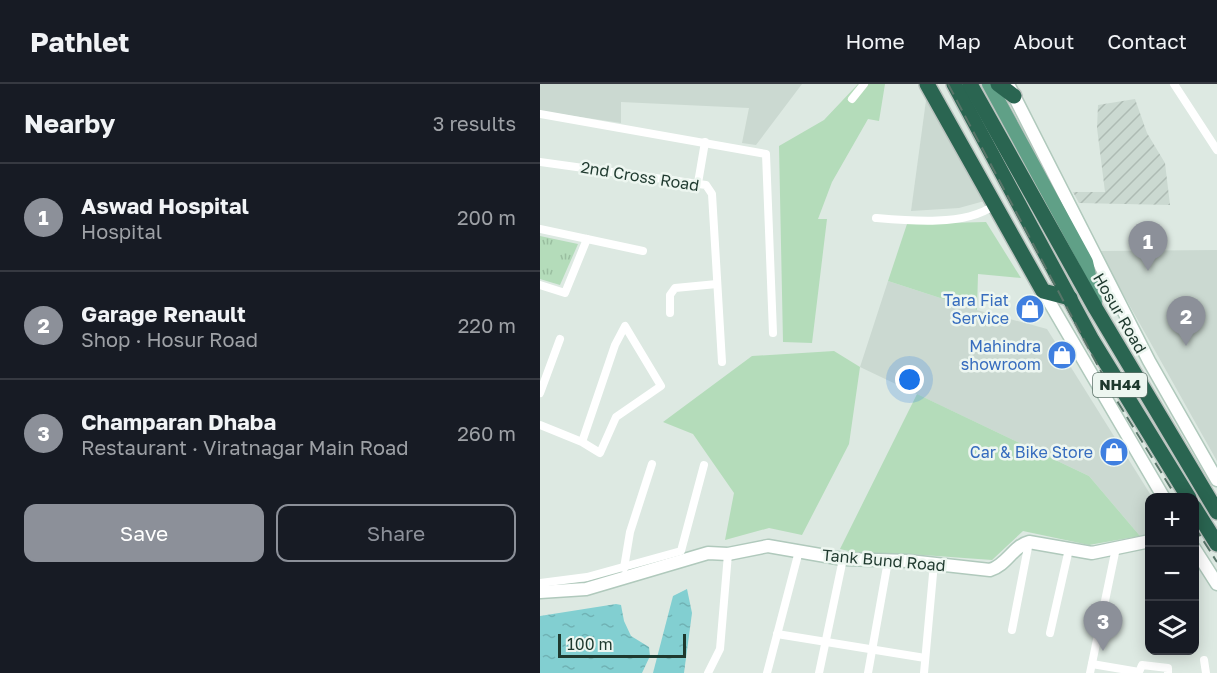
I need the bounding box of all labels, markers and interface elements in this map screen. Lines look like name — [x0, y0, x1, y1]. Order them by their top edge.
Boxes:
text: Pathlet — [30, 25, 130, 58]
text: Home — [845, 28, 905, 54]
text: Map — [938, 28, 981, 54]
text: About — [1014, 28, 1074, 54]
text: Contact — [1107, 28, 1187, 54]
text: Nearby — [24, 108, 115, 139]
text: 3 results — [433, 111, 516, 135]
street label: 2nd Cross Road — [579, 157, 701, 195]
text: Aswad Hospital — [81, 192, 249, 219]
text: 1 — [38, 205, 49, 229]
text: 200 m — [457, 205, 516, 229]
text: Hospital — [81, 219, 162, 243]
pin: 1 — [1128, 222, 1168, 271]
street label: Hosur Road — [1089, 269, 1151, 357]
place label: Tara Fiat Service — [943, 290, 1009, 328]
shop icon: Tara Fiat Service — [1014, 293, 1046, 325]
pin: 2 — [1166, 296, 1206, 346]
text: Garage Renault — [81, 300, 246, 327]
text: 2 — [37, 313, 50, 337]
text: 220 m — [458, 313, 516, 337]
text: Shop · Hosur Road — [81, 327, 258, 351]
place label: Mahindra showroom — [961, 336, 1041, 374]
shop icon: Mahindra showroom — [1046, 339, 1078, 371]
your location — [895, 365, 924, 394]
road number: NH44 — [1093, 373, 1147, 397]
text: Champaran Dhaba — [81, 408, 276, 435]
text: 3 — [37, 421, 50, 445]
text: 260 m — [457, 421, 516, 445]
text: Restaurant · Viratnagar Main Road — [81, 435, 409, 459]
shop icon: Car & Bike Store — [1098, 436, 1130, 468]
place label: Car & Bike Store — [970, 442, 1093, 462]
map controls — [1145, 493, 1199, 655]
button: + — [1145, 493, 1199, 547]
button: Save — [24, 504, 264, 562]
button: Share — [276, 504, 516, 562]
street label: Tank Bund Road — [822, 545, 946, 575]
button: − — [1145, 547, 1199, 601]
button: layers — [1145, 601, 1199, 655]
pin: 3 — [1084, 602, 1122, 651]
scale bar — [558, 631, 686, 658]
text: 100 m — [567, 634, 613, 654]

